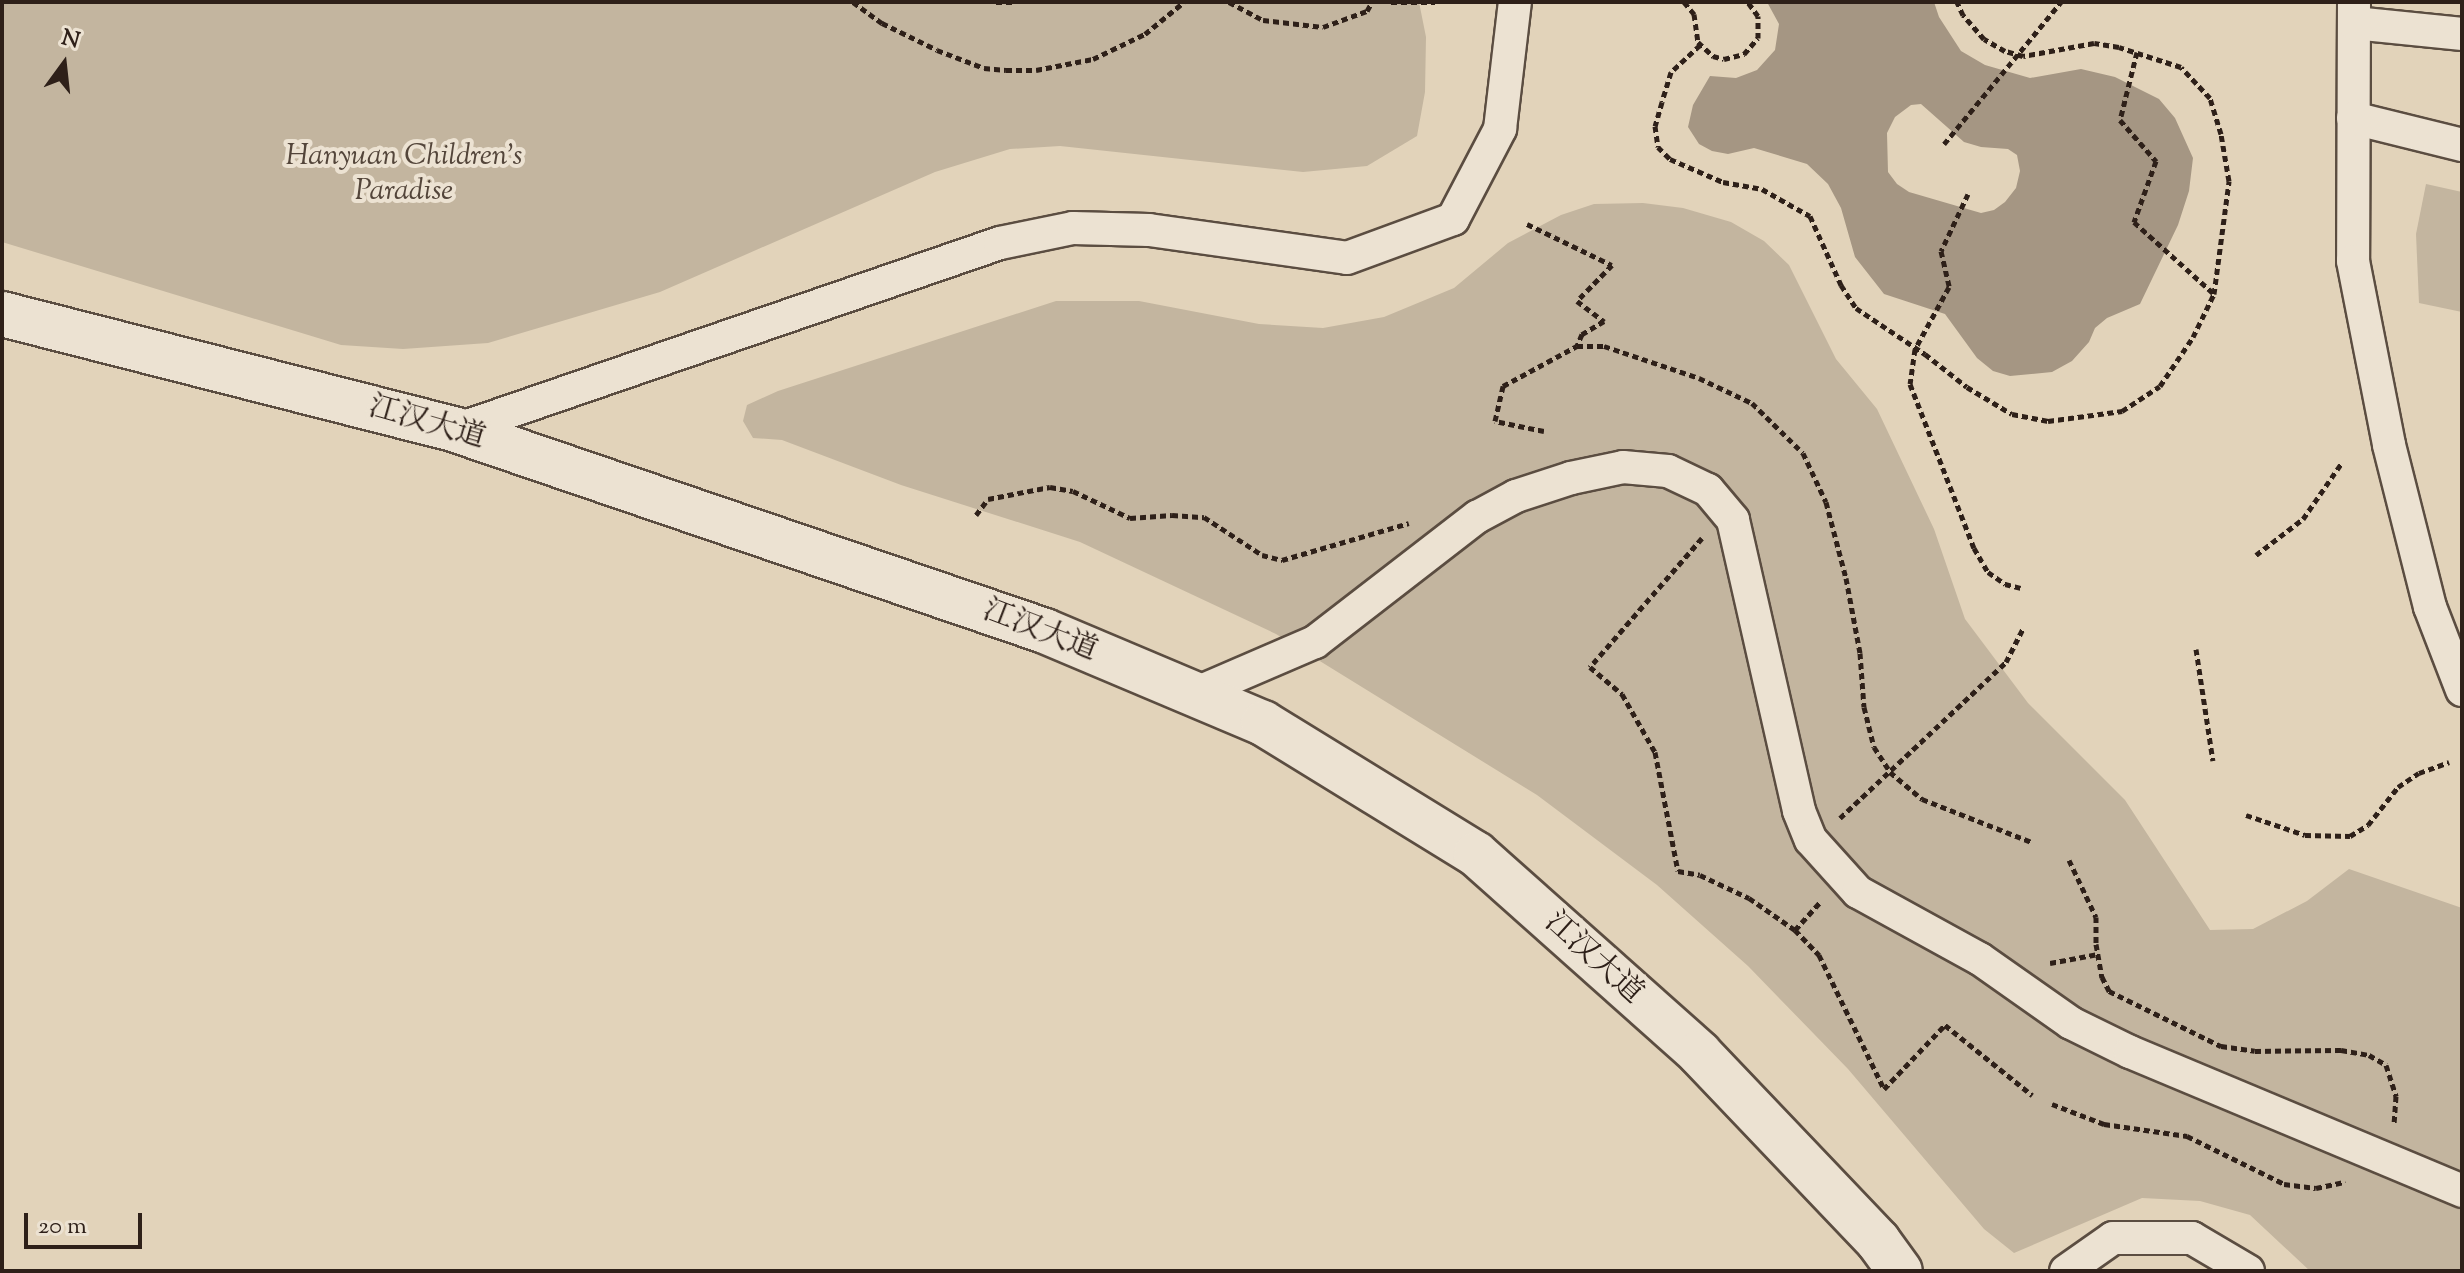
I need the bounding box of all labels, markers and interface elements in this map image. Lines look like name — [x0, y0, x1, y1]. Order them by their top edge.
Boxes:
text: N — [58, 23, 83, 59]
north arrow — [24, 24, 104, 104]
park label: Hanyuan Children's Paradise — [286, 139, 522, 210]
street label: 江汉大道 — [364, 390, 490, 458]
street label: 江汉大道 — [978, 594, 1102, 670]
street label: 江汉大道 — [1536, 905, 1650, 1013]
scale bar — [28, 1197, 146, 1247]
text: 20 m — [38, 1210, 87, 1244]

